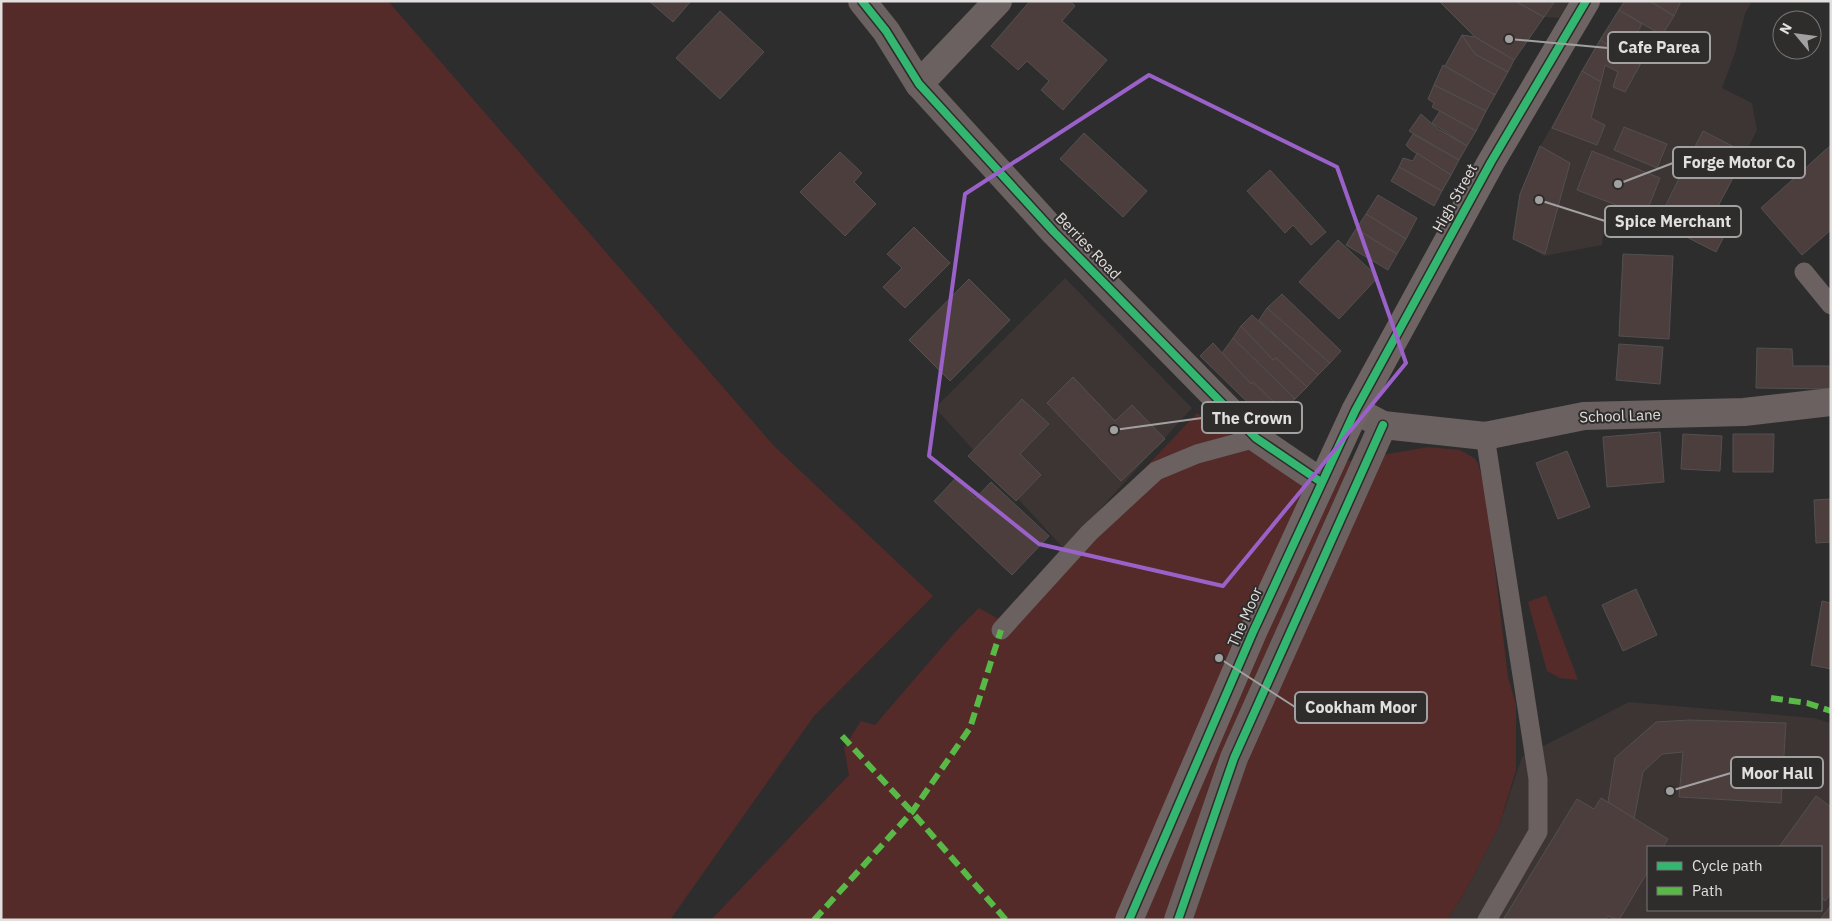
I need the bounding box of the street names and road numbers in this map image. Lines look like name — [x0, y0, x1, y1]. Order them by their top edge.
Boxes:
street label: High Street — [1428, 160, 1481, 235]
street label: Berries Road — [1052, 208, 1125, 283]
street label: School Lane — [1579, 405, 1661, 426]
street label: The Moor — [1223, 584, 1266, 650]

